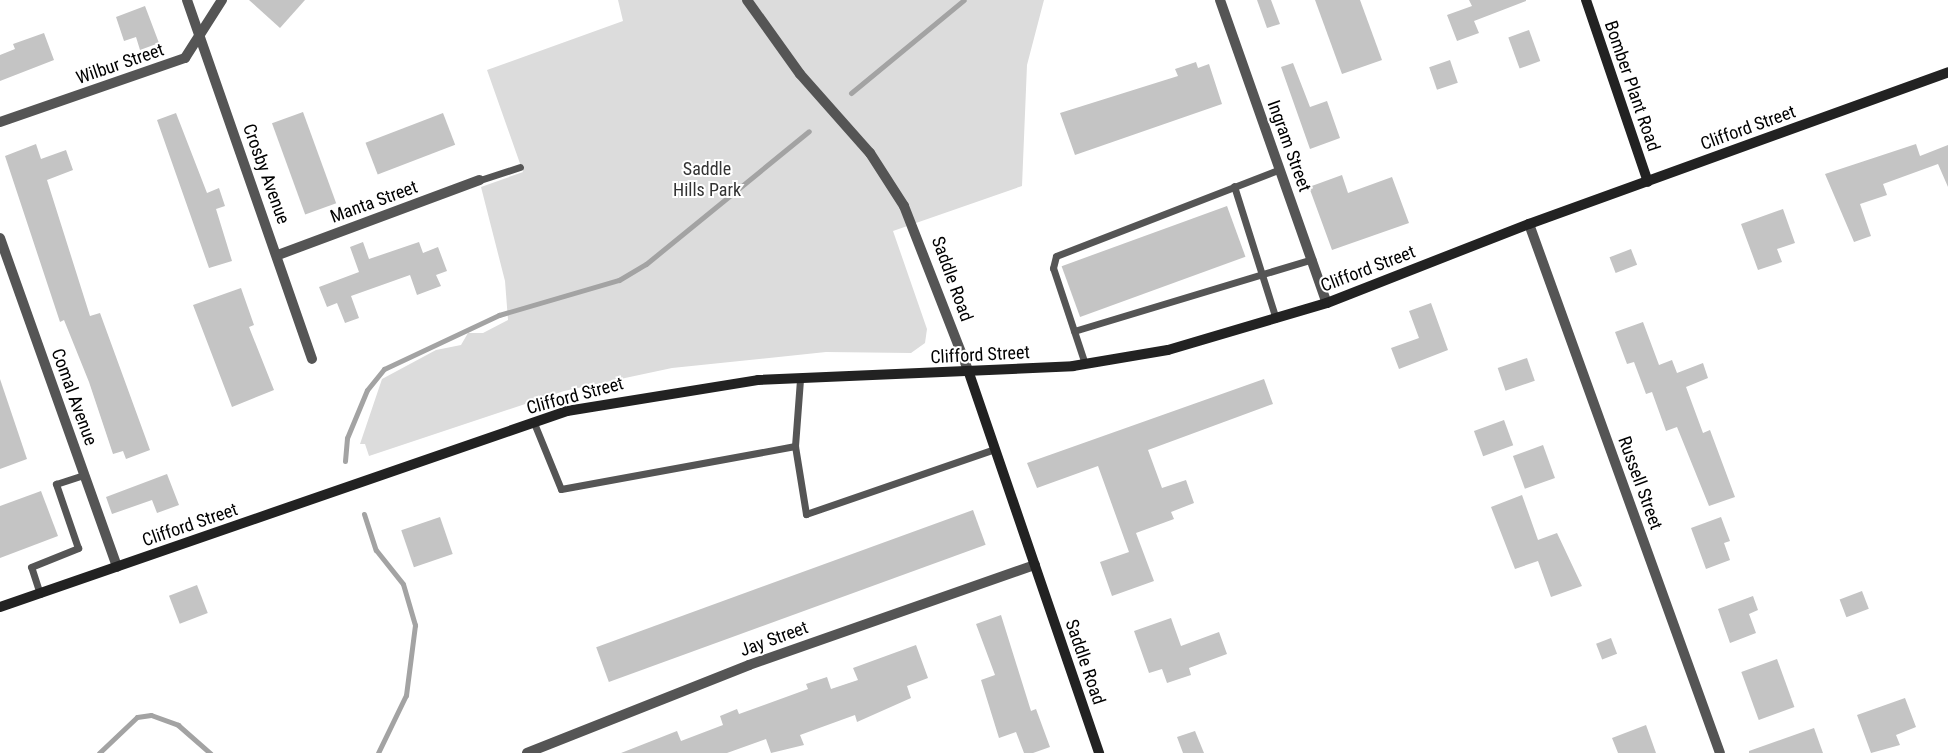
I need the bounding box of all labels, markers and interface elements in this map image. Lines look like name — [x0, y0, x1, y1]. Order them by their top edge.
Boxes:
street label: Bomber Plant Road — [1600, 18, 1664, 154]
street label: Wilbur Street — [73, 39, 167, 89]
street label: Ingram Street — [1262, 97, 1316, 195]
street label: Clifford Street — [1698, 101, 1798, 155]
street label: Crosby Avenue — [238, 121, 294, 227]
park label: Saddle Hills Park — [673, 159, 741, 202]
street label: Manta Street — [327, 176, 421, 228]
street label: Saddle Road — [927, 234, 977, 324]
street label: Clifford Street — [1318, 241, 1418, 297]
street label: Clifford Street — [930, 342, 1030, 368]
street label: Comal Avenue — [46, 346, 102, 448]
street label: Clifford Street — [524, 373, 626, 419]
street label: Russell Street — [1613, 433, 1667, 533]
street label: Clifford Street — [139, 499, 241, 551]
street label: Jay Street — [737, 617, 811, 661]
street label: Saddle Road — [1060, 617, 1110, 707]

